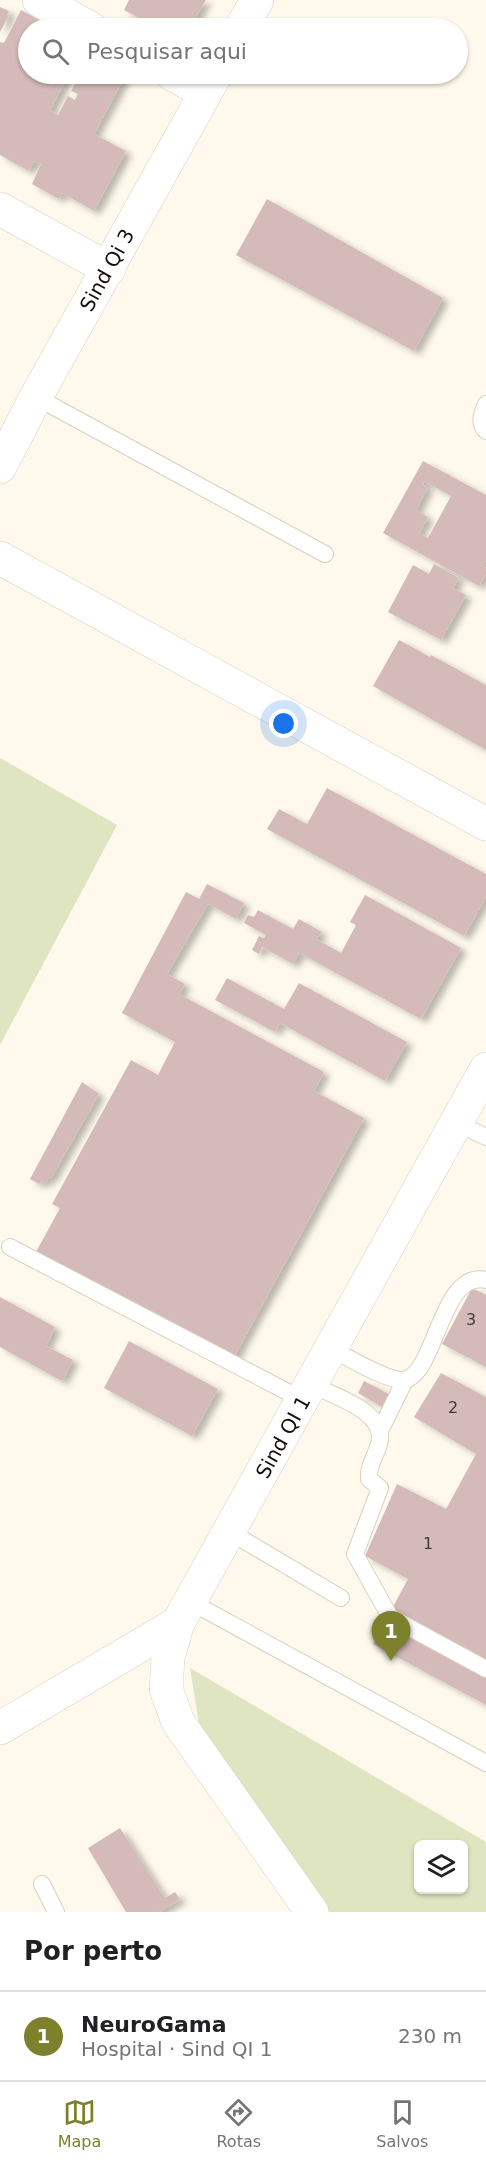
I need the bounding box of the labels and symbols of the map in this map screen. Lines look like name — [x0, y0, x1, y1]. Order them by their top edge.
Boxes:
street label: Sind Qi 3 — [75, 225, 139, 315]
your location — [269, 709, 298, 738]
house number: 3 — [466, 1310, 476, 1329]
street label: Sind QI 1 — [251, 1392, 315, 1482]
house number: 2 — [448, 1398, 458, 1417]
house number: 1 — [423, 1534, 433, 1553]
pin: 1 — [372, 1612, 410, 1661]

